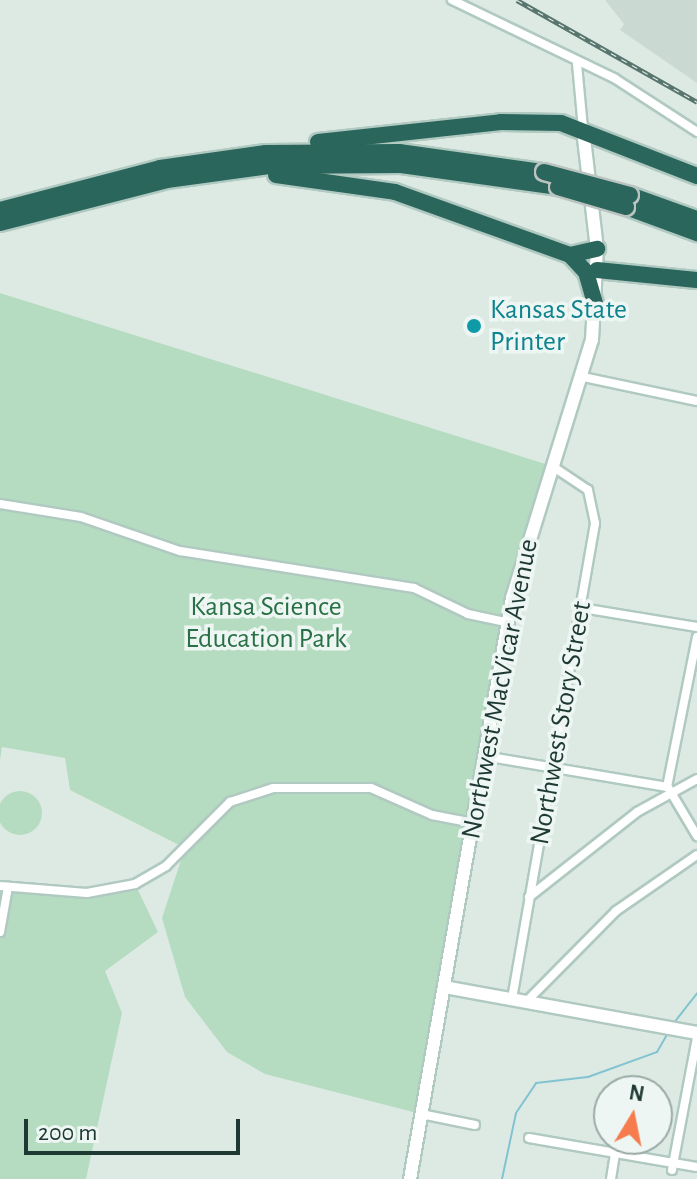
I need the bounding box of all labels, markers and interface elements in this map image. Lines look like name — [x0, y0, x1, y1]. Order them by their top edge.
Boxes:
place label: Kansas State Printer — [490, 293, 627, 359]
marker: Kansas State Printer — [465, 317, 483, 335]
street label: Northwest MacVicar Avenue — [454, 536, 546, 842]
park label: Kansa Science Education Park — [185, 590, 347, 656]
street label: Northwest Story Street — [523, 599, 599, 847]
north arrow — [593, 1075, 673, 1155]
text: N — [627, 1081, 646, 1105]
scale bar — [28, 1103, 244, 1153]
text: 200 m — [38, 1121, 97, 1145]

